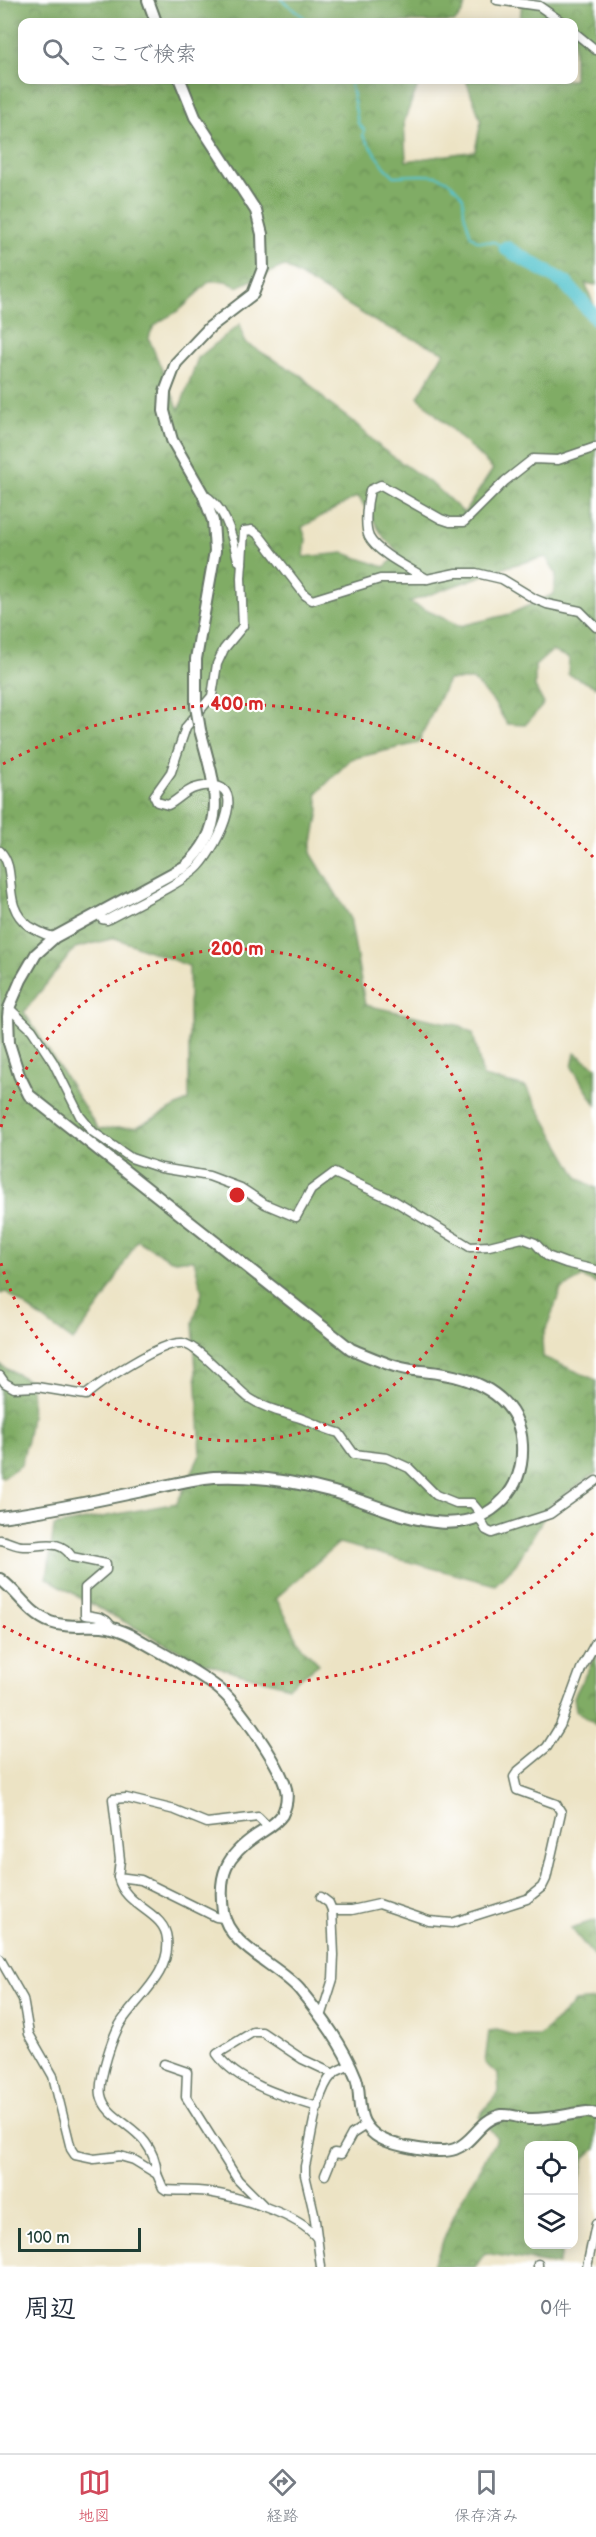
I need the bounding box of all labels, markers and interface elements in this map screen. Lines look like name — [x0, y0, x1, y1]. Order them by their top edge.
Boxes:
search box — [18, 18, 578, 84]
icon: search — [39, 35, 72, 68]
text: ここで検索 — [87, 41, 197, 68]
text: 400 m — [210, 694, 264, 715]
text: 200 m — [210, 939, 264, 960]
centre of rings — [227, 1185, 247, 1205]
map controls — [524, 2141, 578, 2249]
button: locate — [524, 2141, 578, 2195]
button: layers — [524, 2195, 578, 2249]
scale bar — [18, 2225, 141, 2252]
text: 100 m — [27, 2229, 70, 2248]
text: 周辺 — [24, 2294, 76, 2325]
text: 0件 — [540, 2297, 572, 2321]
tab: 地図 — [78, 2466, 111, 2526]
tab: 経路 — [266, 2466, 299, 2526]
tab: 保存済み — [454, 2466, 518, 2526]

